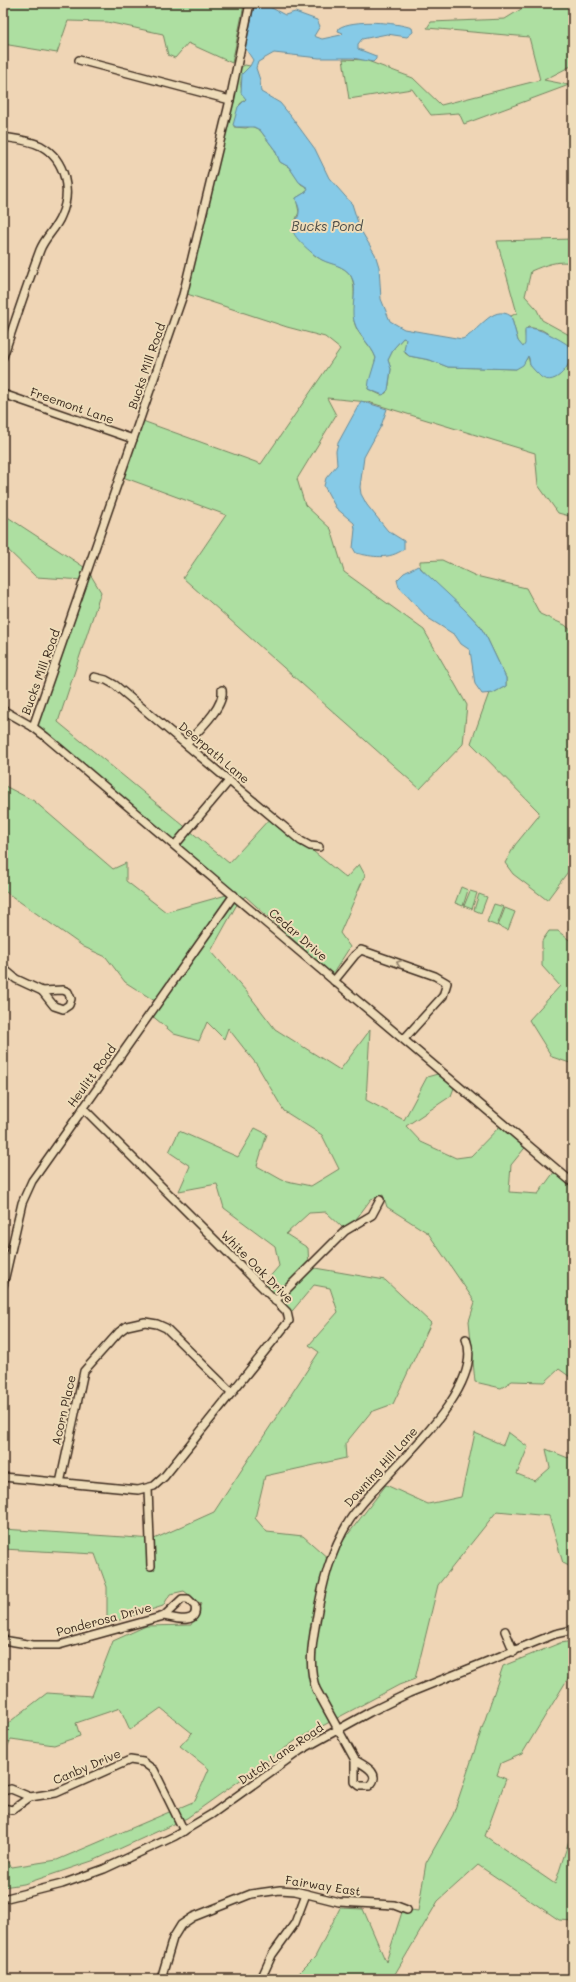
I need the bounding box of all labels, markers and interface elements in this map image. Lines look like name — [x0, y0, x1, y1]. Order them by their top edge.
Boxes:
water label: Bucks Pond — [291, 217, 363, 234]
street label: Bucks Mill Road — [124, 320, 168, 411]
street label: Freemont Lane — [28, 383, 116, 427]
street label: Bucks Mill Road — [17, 626, 63, 717]
street label: Deerpath Lane — [176, 718, 253, 787]
street label: Cedar Drive — [266, 904, 331, 964]
one-way arrow — [395, 959, 402, 967]
street label: Heulitt Road — [63, 1041, 119, 1110]
street label: White Oak Drive — [218, 1227, 297, 1306]
street label: Acorn Place — [47, 1373, 79, 1446]
street label: Downing Hill Lane — [340, 1423, 420, 1510]
street label: Ponderosa Drive — [54, 1599, 153, 1639]
street label: Dutch Lane Road — [235, 1719, 326, 1788]
street label: Canby Drive — [50, 1745, 123, 1788]
street label: Fairway East — [284, 1871, 362, 1899]

